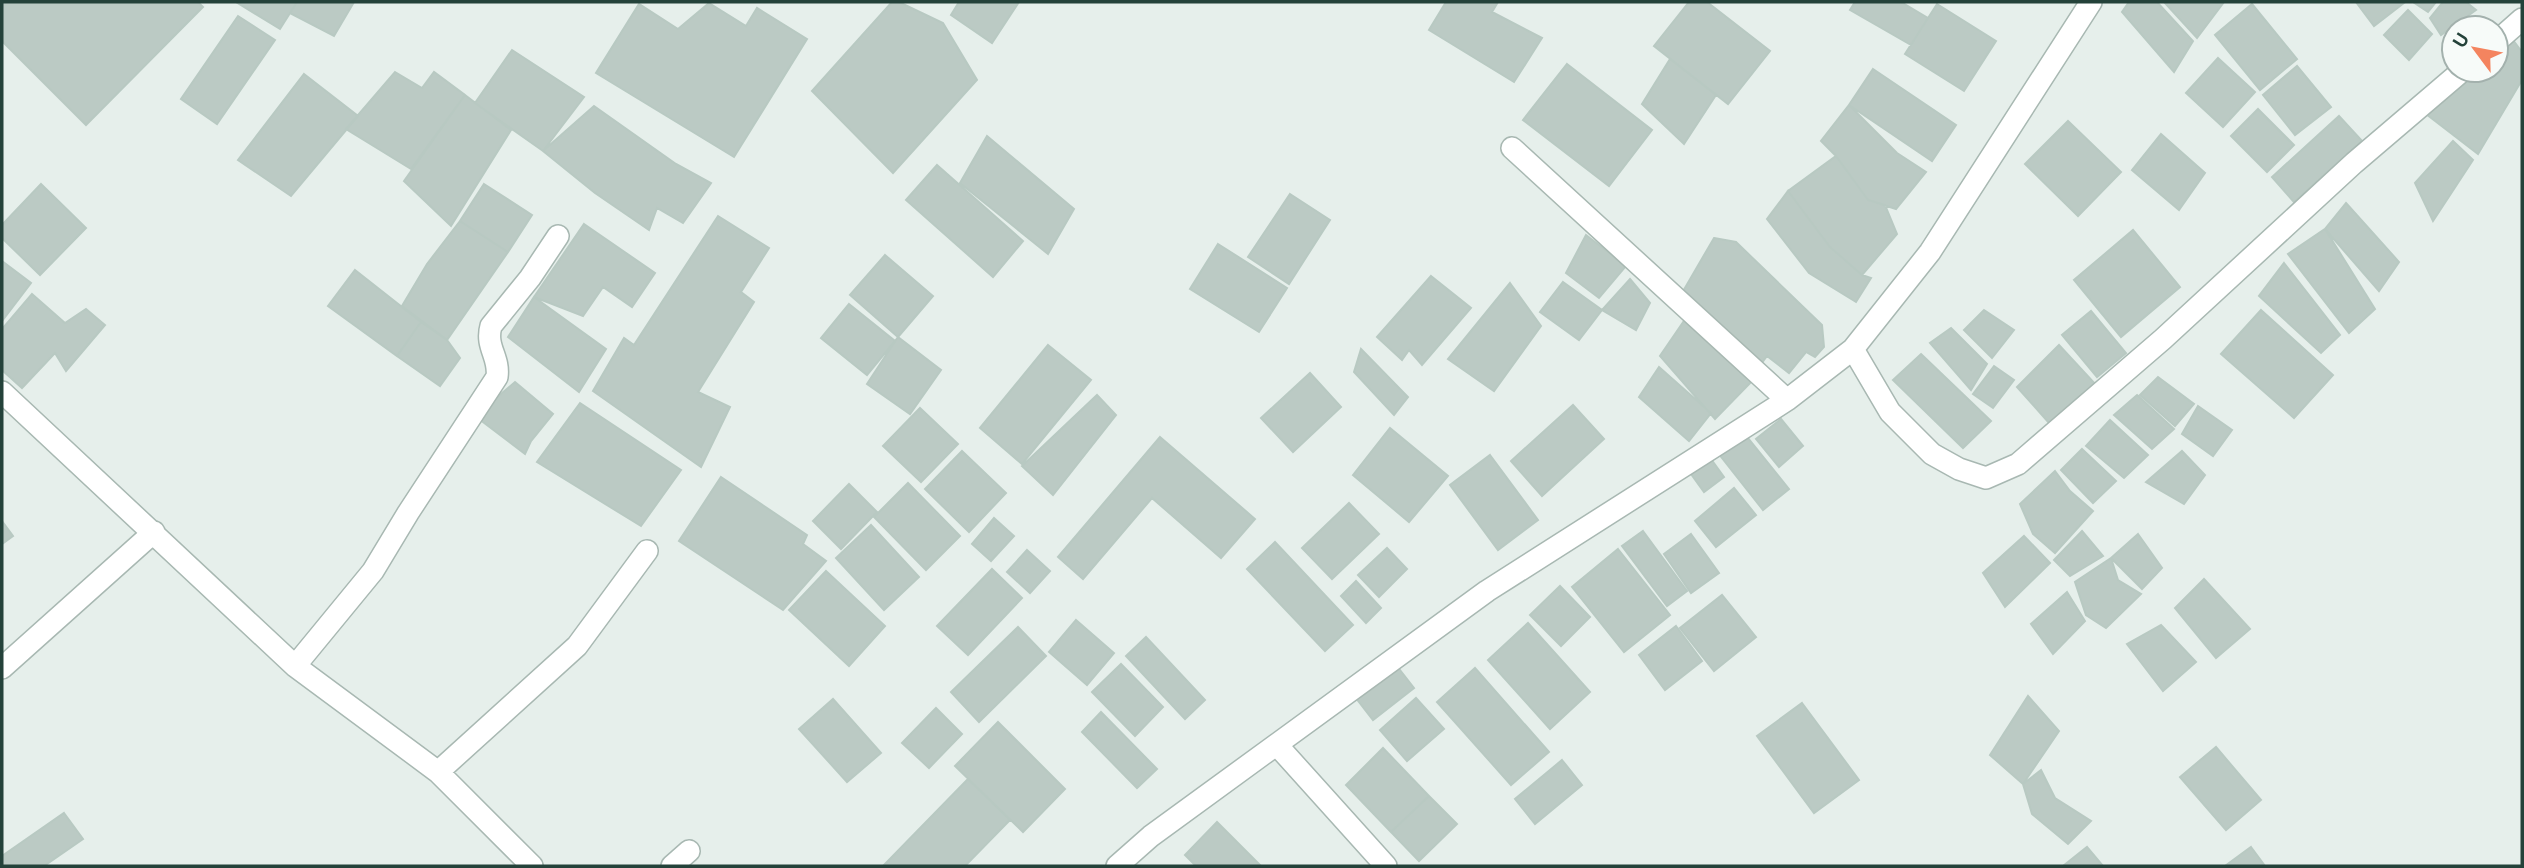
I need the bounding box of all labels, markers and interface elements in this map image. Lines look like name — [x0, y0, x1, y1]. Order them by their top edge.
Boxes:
north arrow — [2440, 14, 2510, 84]
text: U — [2447, 28, 2475, 52]

